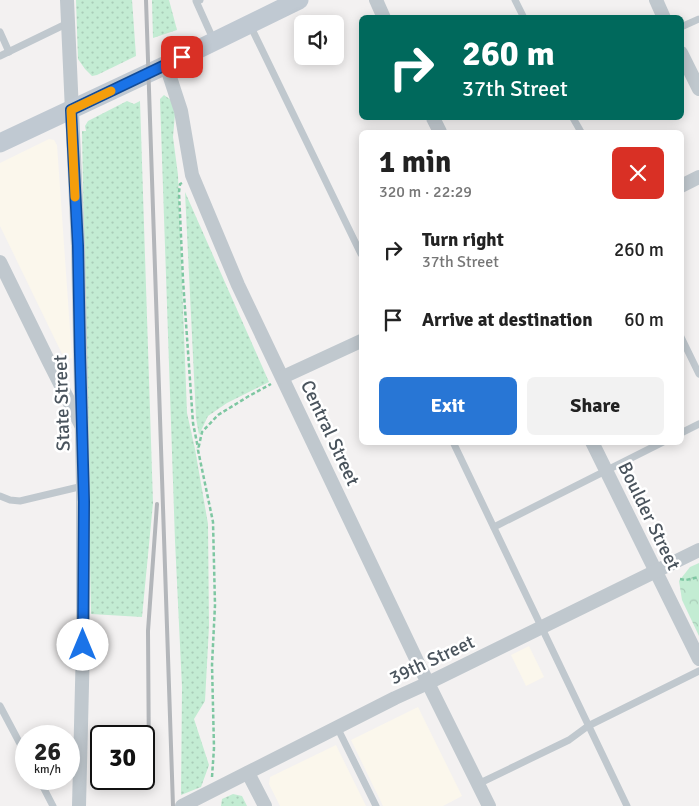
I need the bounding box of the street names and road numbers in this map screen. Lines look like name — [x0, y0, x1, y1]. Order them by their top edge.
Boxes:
street label: State Street — [48, 354, 76, 452]
street label: Central Street — [295, 376, 365, 490]
street label: Boulder Street — [612, 458, 686, 574]
street label: 39th Street — [386, 630, 479, 690]

